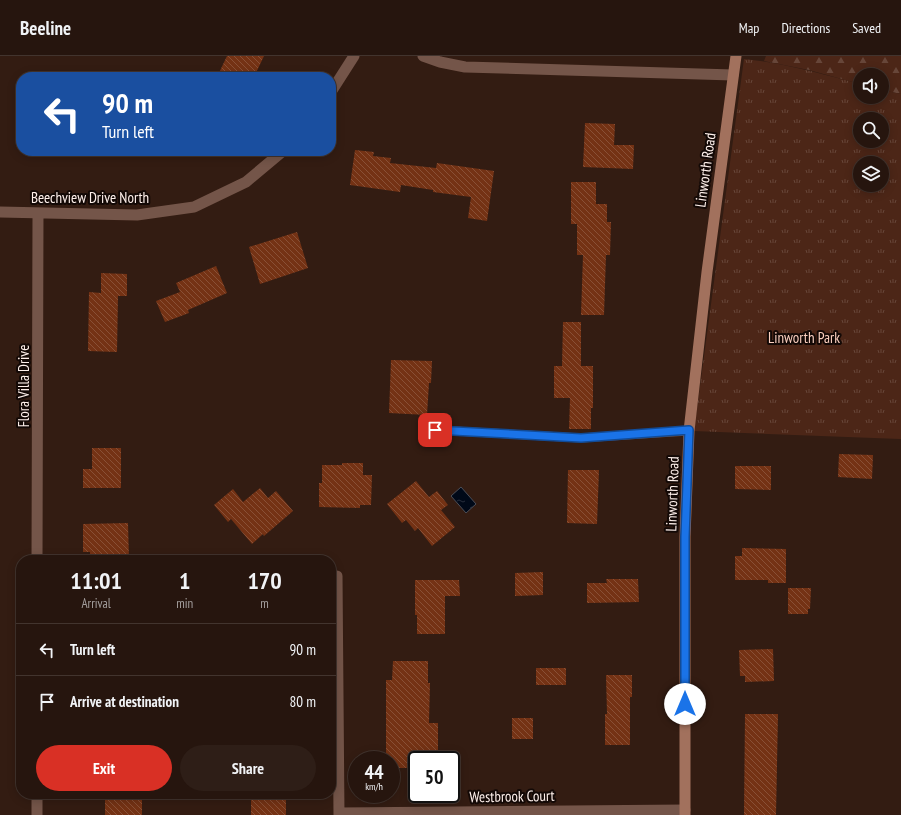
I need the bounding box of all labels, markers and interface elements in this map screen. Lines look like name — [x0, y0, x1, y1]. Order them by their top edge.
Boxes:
text: Beeline — [20, 16, 71, 40]
text: Map — [739, 19, 759, 37]
text: Directions — [781, 19, 830, 37]
text: Saved — [852, 19, 881, 37]
map controls — [853, 68, 889, 192]
button: sound — [853, 68, 889, 104]
text: 90 m — [102, 84, 153, 121]
icon: left — [36, 88, 88, 140]
button: search — [853, 112, 889, 148]
text: Turn left — [102, 120, 154, 143]
street label: Linworth Road — [690, 131, 720, 209]
button: layers — [853, 156, 889, 192]
street label: Beechview Drive North — [31, 188, 149, 207]
park label: Linworth Park — [768, 328, 840, 347]
street label: Flora Villa Drive — [14, 345, 33, 427]
pin — [418, 413, 452, 447]
icon: arrive — [424, 419, 446, 441]
street label: Linworth Road — [661, 456, 683, 532]
text: 11:01 — [70, 565, 122, 596]
text: 1 — [179, 565, 190, 596]
text: 170 — [247, 565, 282, 596]
text: Arrival — [81, 595, 111, 612]
text: min — [176, 595, 193, 612]
text: m — [260, 595, 269, 612]
icon: left — [36, 639, 58, 661]
text: Turn left — [70, 640, 115, 659]
text: 90 m — [290, 640, 316, 659]
position arrow — [664, 683, 706, 725]
icon: arrive — [36, 691, 58, 713]
text: Arrive at destination — [70, 692, 179, 711]
text: 80 m — [290, 692, 316, 711]
button: Exit — [36, 745, 172, 791]
button: Share — [180, 745, 316, 791]
speed limit sign: 50 — [408, 751, 460, 803]
text: 44 — [364, 759, 384, 785]
text: km/h — [365, 780, 383, 793]
street label: Westbrook Court — [469, 786, 555, 806]

